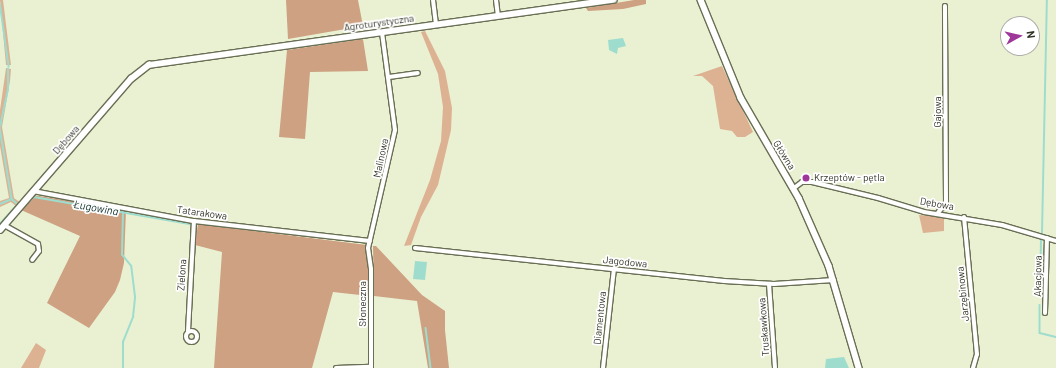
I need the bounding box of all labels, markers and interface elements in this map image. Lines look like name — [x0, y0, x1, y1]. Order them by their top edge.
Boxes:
street label: Agroturystyczna — [343, 12, 415, 34]
north arrow — [1000, 16, 1040, 56]
text: N — [1024, 30, 1038, 39]
street label: Gajowa — [932, 96, 944, 128]
street label: Dębowa — [50, 123, 82, 157]
street label: Malinowa — [371, 137, 391, 179]
street label: Główna — [770, 138, 798, 172]
place label: Krzeptów - pętla — [814, 172, 885, 184]
marker: Krzeptów - pętla — [801, 173, 811, 183]
street label: Dębowa — [919, 195, 955, 213]
water label: Ługowina — [72, 198, 120, 218]
street label: Tatarakowa — [176, 204, 228, 222]
street label: Jagodowa — [602, 254, 648, 270]
street label: Akacjowa — [1032, 255, 1044, 297]
street label: Zielona — [175, 259, 189, 291]
street label: Jarzębinowa — [954, 266, 972, 322]
street label: Słoneczna — [357, 281, 369, 327]
street label: Diamentowa — [591, 291, 609, 345]
street label: Truskawkowa — [756, 297, 772, 357]

